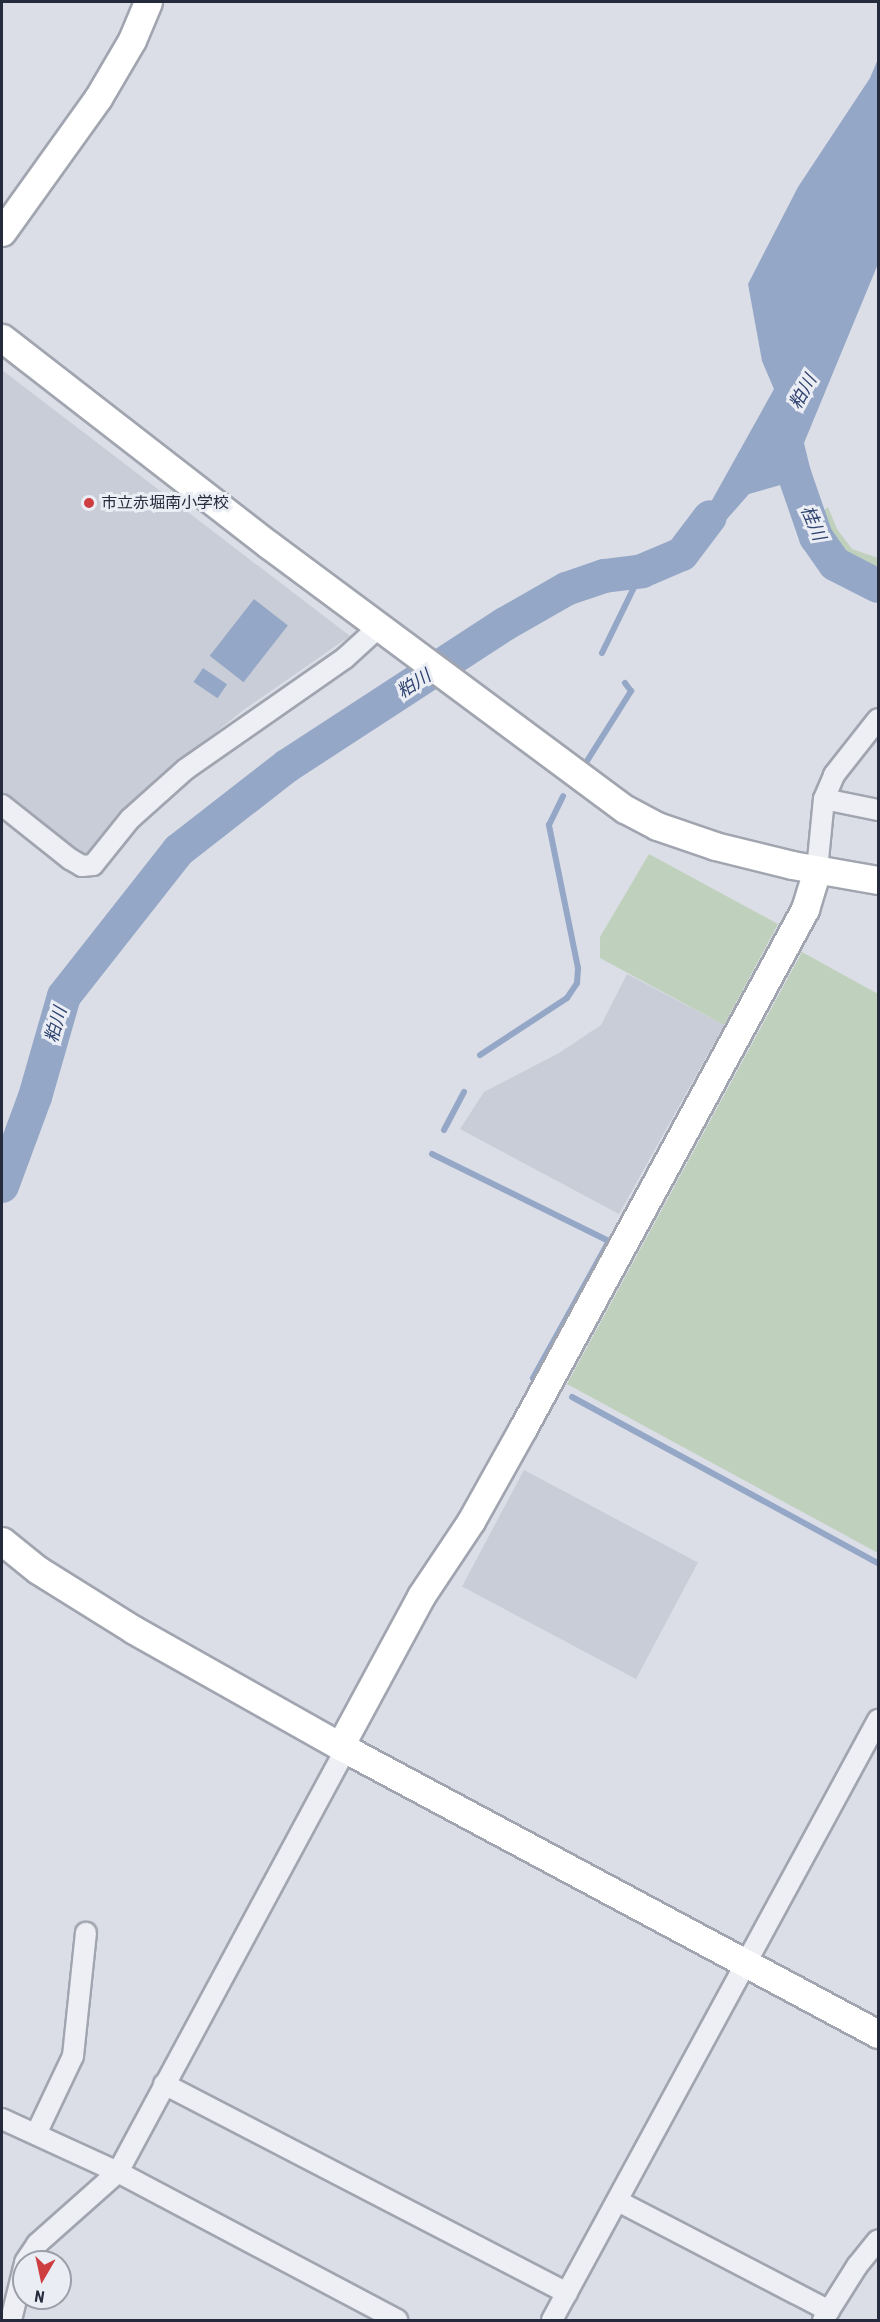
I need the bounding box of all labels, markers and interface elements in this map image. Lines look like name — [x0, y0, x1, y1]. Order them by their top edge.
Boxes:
water label: 粕川 — [785, 371, 821, 413]
place label: 市立赤堀南小学校 — [101, 493, 229, 513]
marker: 市立赤堀南小学校 — [82, 496, 96, 510]
water label: 桂川 — [796, 502, 830, 544]
water label: 粕川 — [393, 665, 435, 703]
water label: 粕川 — [41, 1005, 71, 1045]
north arrow — [12, 2250, 72, 2310]
text: N — [33, 2286, 46, 2306]

